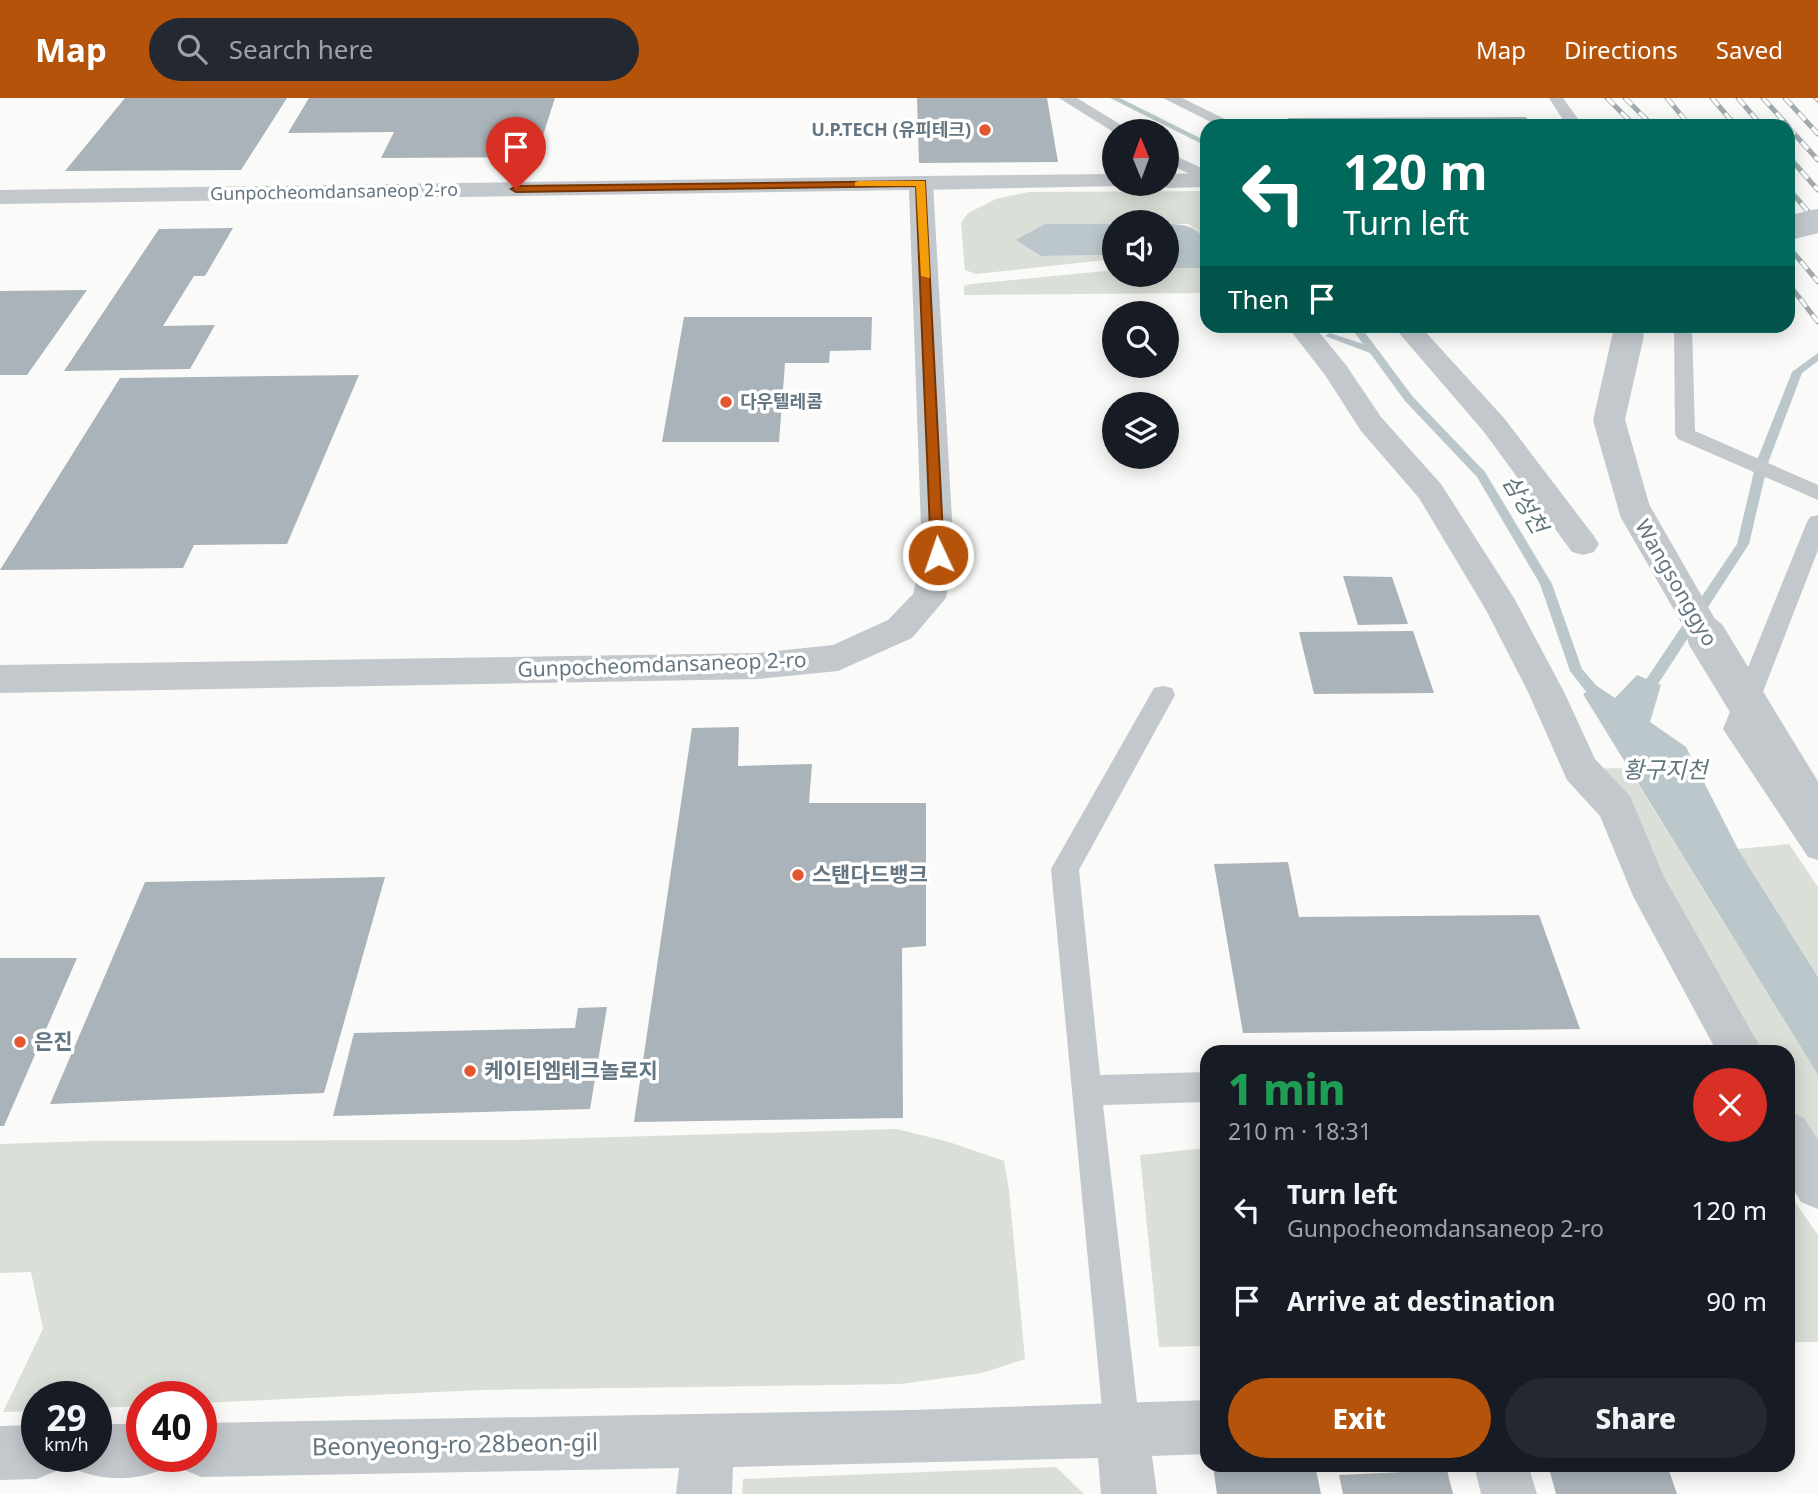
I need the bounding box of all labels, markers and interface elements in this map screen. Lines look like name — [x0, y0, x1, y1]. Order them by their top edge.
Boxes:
search box — [149, 18, 639, 81]
text: Map — [35, 27, 107, 72]
icon: search — [173, 30, 211, 68]
text: Search here — [229, 31, 373, 67]
text: Map — [1476, 33, 1526, 66]
text: Directions — [1564, 33, 1678, 66]
text: Saved — [1716, 33, 1783, 66]
pin — [486, 117, 546, 189]
place label: U.P.TECH (유피테크) — [811, 117, 971, 141]
north arrow — [1102, 119, 1180, 196]
map controls — [1102, 119, 1179, 469]
marker: U.P.TECH (유피테크) — [977, 122, 993, 138]
icon: arrive — [497, 128, 535, 166]
text: 120 m — [1343, 138, 1488, 204]
icon: left — [1228, 147, 1319, 238]
street label: Gunpocheomdansaneop 2-ro — [210, 177, 458, 205]
text: Turn left — [1343, 201, 1469, 244]
button: sound — [1102, 210, 1179, 287]
icon: arrive — [1303, 280, 1341, 318]
text: Then — [1228, 281, 1289, 317]
button: search — [1102, 301, 1179, 378]
place label: 다우텔레콤 — [740, 389, 823, 413]
button: layers — [1102, 392, 1179, 469]
marker: 다우텔레콤 — [718, 394, 734, 410]
water label: 삼성천 — [1496, 468, 1557, 541]
street label: Wangsonggyo — [1629, 514, 1724, 651]
position arrow — [901, 518, 975, 592]
street label: Gunpocheomdansaneop 2-ro — [517, 645, 807, 683]
water label: 황구지천 — [1623, 753, 1710, 785]
place label: 스탠다드뱅크 — [812, 860, 928, 888]
marker: 스탠다드뱅크 — [790, 867, 806, 883]
place label: 은진 — [34, 1027, 73, 1055]
marker: 은진 — [12, 1034, 28, 1050]
place label: 케이티엠테크놀로지 — [484, 1056, 658, 1084]
text: 1 min — [1228, 1060, 1345, 1117]
marker: 케이티엠테크놀로지 — [462, 1063, 478, 1079]
button: close — [1693, 1068, 1767, 1142]
text: 210 m · 18:31 — [1228, 1115, 1372, 1147]
text: Turn left — [1287, 1176, 1398, 1212]
icon: left — [1228, 1191, 1266, 1229]
text: 120 m — [1691, 1192, 1767, 1228]
text: Gunpocheomdansaneop 2-ro — [1287, 1212, 1604, 1244]
icon: arrive — [1228, 1282, 1266, 1320]
text: Arrive at destination — [1287, 1283, 1556, 1319]
text: 90 m — [1706, 1283, 1767, 1319]
button: Exit — [1228, 1378, 1491, 1458]
button: Share — [1505, 1378, 1767, 1458]
speed limit sign: 40 — [126, 1381, 217, 1472]
text: 29 — [46, 1394, 87, 1441]
street label: Beonyeong-ro 28beon-gil — [312, 1425, 598, 1462]
text: km/h — [44, 1432, 89, 1456]

